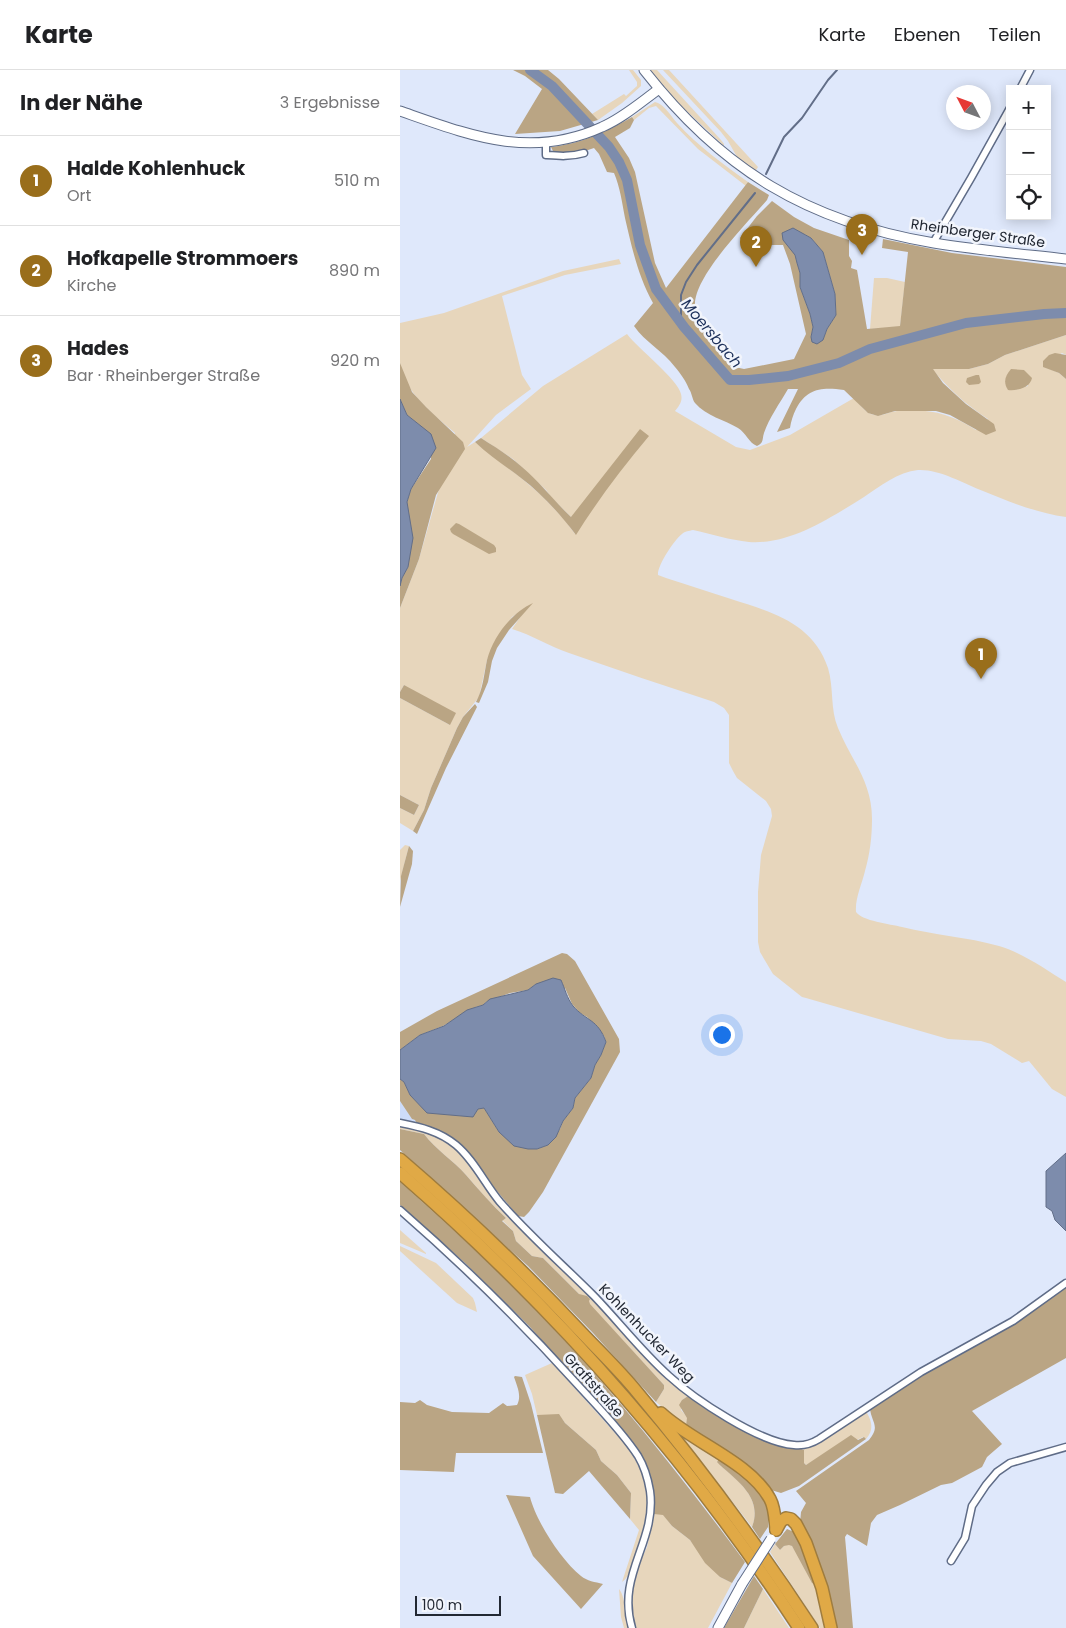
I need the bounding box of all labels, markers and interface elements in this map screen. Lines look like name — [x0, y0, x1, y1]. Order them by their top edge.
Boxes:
text: Karte — [25, 18, 93, 51]
text: Karte — [818, 22, 866, 47]
text: Ebenen — [894, 22, 961, 47]
text: Teilen — [989, 22, 1041, 47]
north arrow — [946, 85, 991, 130]
map controls — [1006, 85, 1051, 220]
button: + — [1006, 85, 1051, 130]
text: In der Nähe — [20, 88, 143, 117]
text: 3 Ergebnisse — [280, 91, 380, 114]
button: − — [1006, 130, 1051, 175]
text: Halde Kohlenhuck — [67, 155, 245, 182]
text: 1 — [33, 169, 39, 192]
text: 510 m — [334, 169, 380, 192]
button: locate — [1006, 175, 1051, 220]
text: Ort — [67, 184, 91, 207]
pin: 3 — [846, 214, 878, 255]
street label: Rheinberger Straße — [910, 214, 1047, 252]
pin: 2 — [740, 226, 772, 267]
text: Hofkapelle Strommoers — [67, 245, 298, 272]
text: 2 — [31, 259, 41, 282]
text: 890 m — [329, 259, 380, 282]
text: Kirche — [67, 274, 116, 297]
water label: Moersbach — [677, 294, 747, 372]
text: Hades — [67, 335, 129, 362]
text: 3 — [31, 349, 41, 372]
text: 920 m — [330, 349, 380, 372]
text: Bar · Rheinberger Straße — [67, 364, 260, 387]
pin: 1 — [965, 638, 997, 679]
your location — [709, 1022, 735, 1048]
street label: Kohlenhucker Weg — [594, 1279, 700, 1387]
street label: Graftstraße — [560, 1348, 629, 1422]
scale bar — [415, 1593, 501, 1616]
text: 100 m — [422, 1595, 462, 1615]

